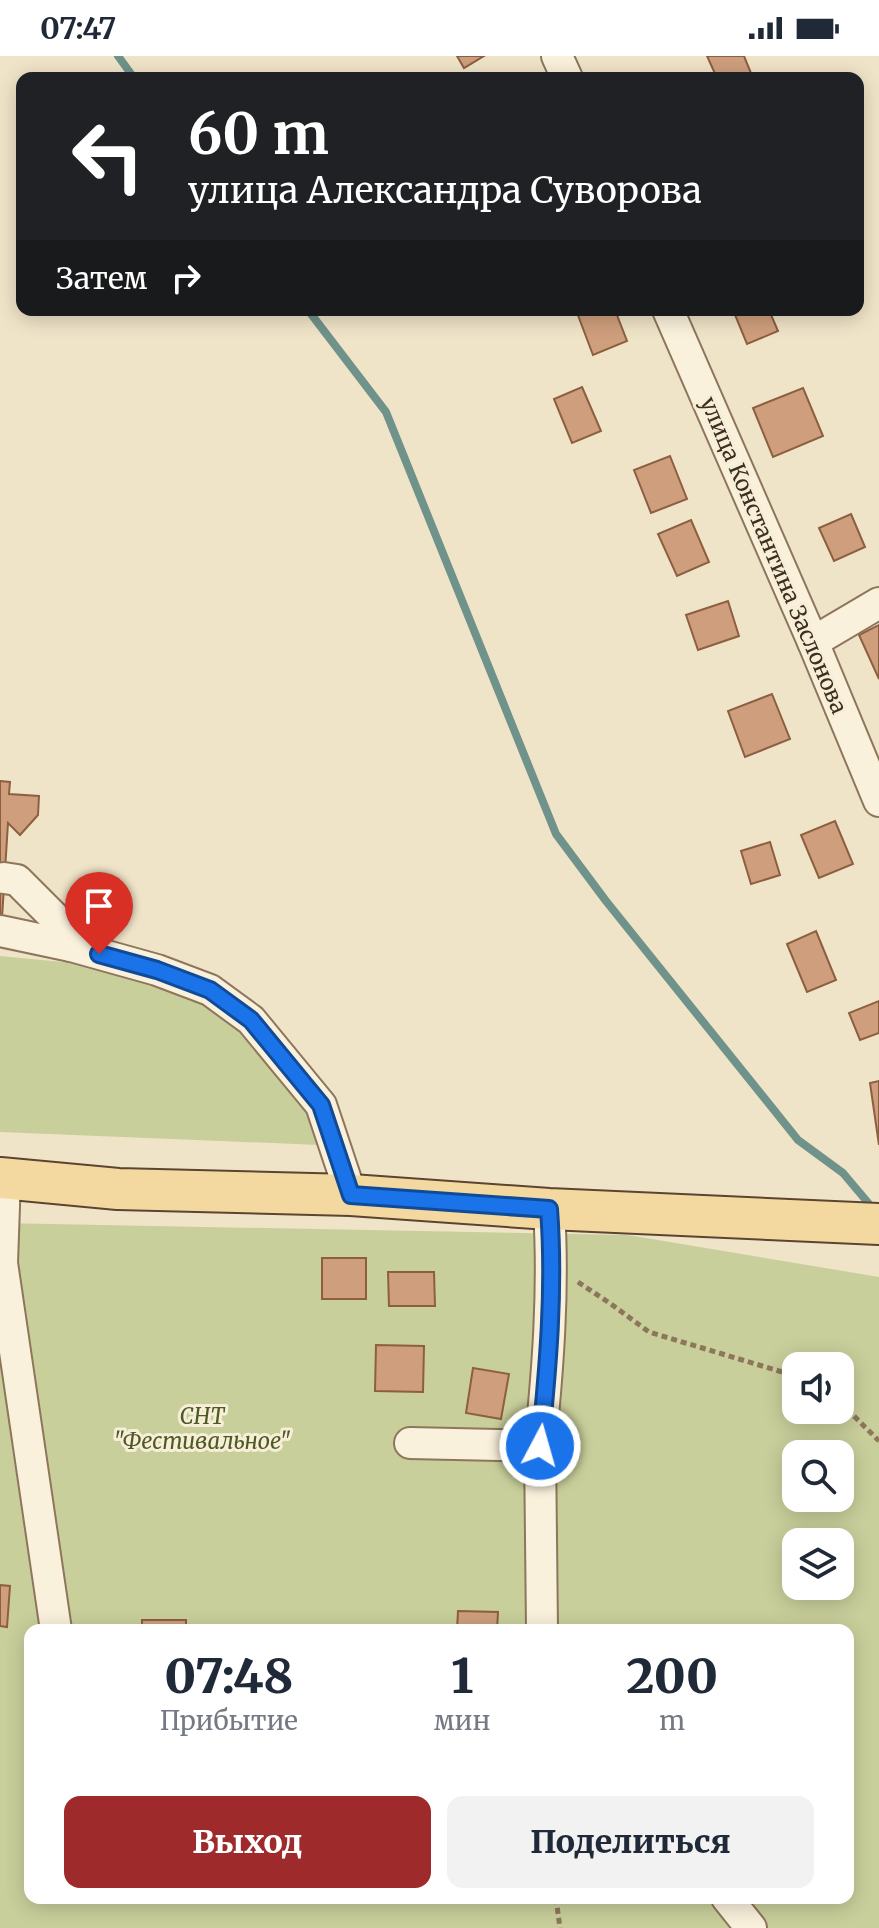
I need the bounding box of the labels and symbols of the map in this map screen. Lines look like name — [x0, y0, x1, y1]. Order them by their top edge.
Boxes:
street label: улица Константина Заслонова — [694, 392, 854, 718]
pin — [65, 872, 133, 954]
park label: СНТ "Фестивальное" — [113, 1402, 291, 1455]
position arrow — [498, 1404, 582, 1488]

